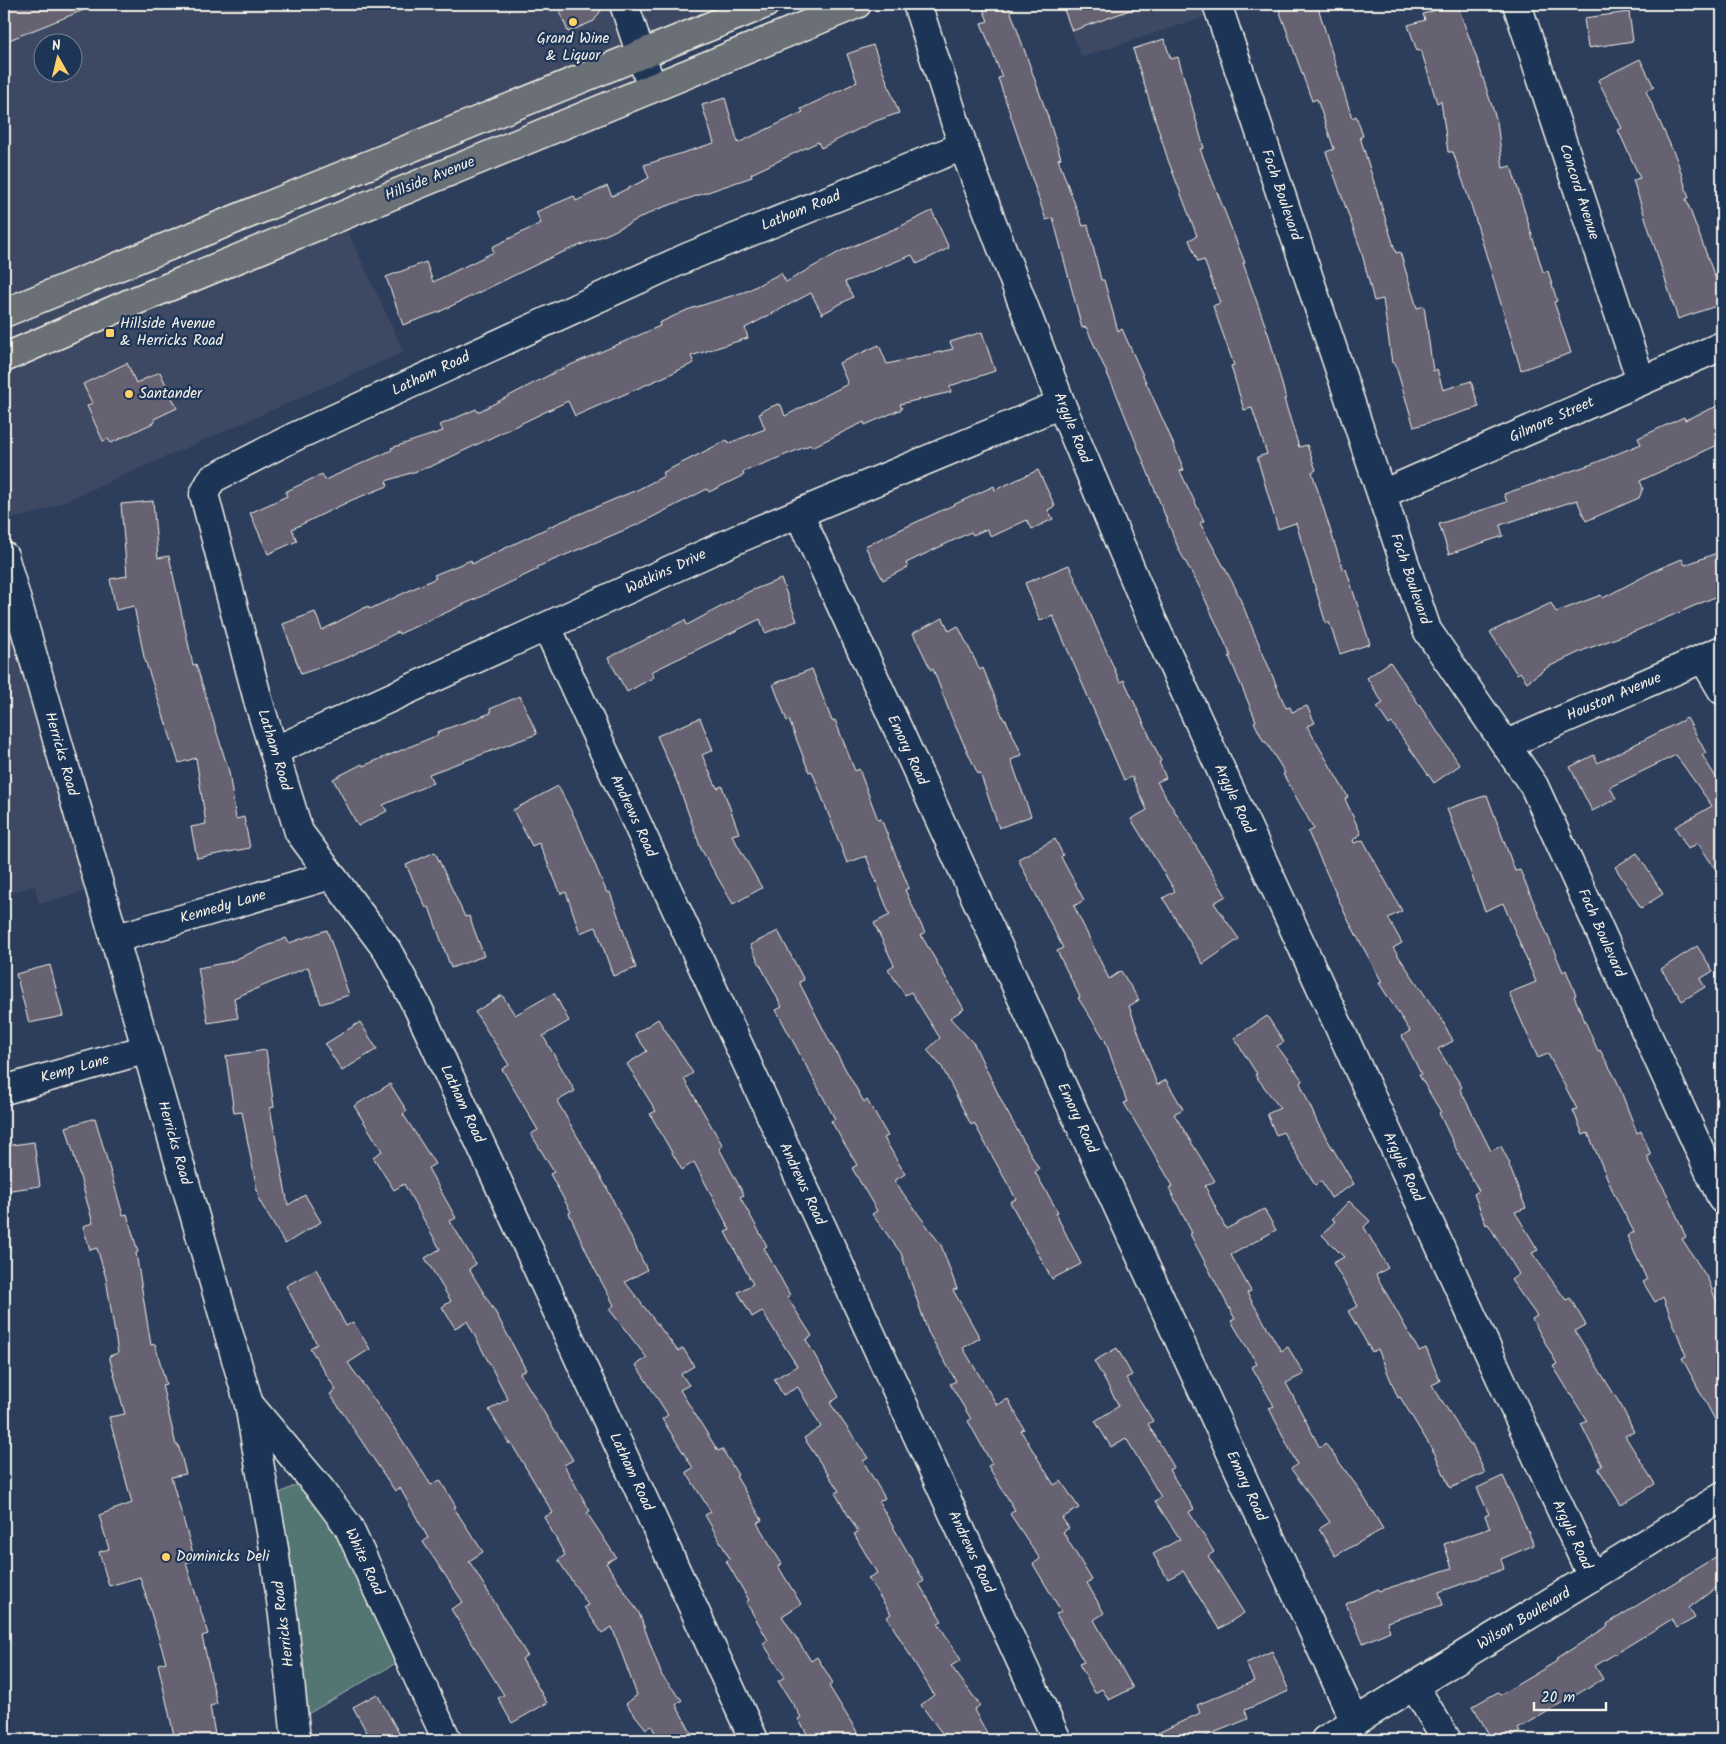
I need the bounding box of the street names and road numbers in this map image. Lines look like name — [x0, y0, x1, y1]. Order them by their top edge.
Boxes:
street label: Concord Avenue — [1552, 141, 1606, 243]
street label: Foch Boulevard — [1254, 146, 1308, 244]
street label: Hillside Avenue — [381, 150, 479, 208]
street label: Latham Road — [757, 184, 845, 238]
street label: Latham Road — [388, 345, 475, 403]
street label: Argyle Road — [1047, 389, 1097, 468]
street label: Gilmore Street — [1506, 390, 1599, 449]
street label: Foch Boulevard — [1383, 530, 1437, 628]
street label: Watkins Drive — [622, 543, 711, 601]
street label: Houston Avenue — [1563, 666, 1665, 728]
street label: Latham Road — [250, 706, 298, 794]
street label: Herricks Road — [38, 709, 85, 799]
street label: Emory Road — [880, 711, 934, 790]
street label: Argyle Road — [1207, 760, 1261, 838]
street label: Andrews Road — [603, 771, 663, 862]
street label: Kennedy Lane — [177, 883, 269, 931]
street label: Foch Boulevard — [1571, 885, 1632, 982]
street label: Kemp Lane — [38, 1048, 113, 1090]
street label: Latham Road — [433, 1061, 491, 1148]
street label: Emory Road — [1050, 1079, 1104, 1158]
street label: Herricks Road — [151, 1098, 198, 1188]
street label: Argyle Road — [1376, 1128, 1430, 1206]
street label: Andrews Road — [772, 1139, 832, 1230]
street label: Latham Road — [602, 1429, 660, 1516]
street label: Emory Road — [1219, 1447, 1273, 1526]
street label: Argyle Road — [1545, 1496, 1599, 1574]
street label: Andrews Road — [941, 1507, 1001, 1598]
street label: White Road — [338, 1524, 390, 1600]
street label: Herricks Road — [267, 1579, 301, 1668]
street label: Wilson Boulevard — [1472, 1581, 1576, 1657]

